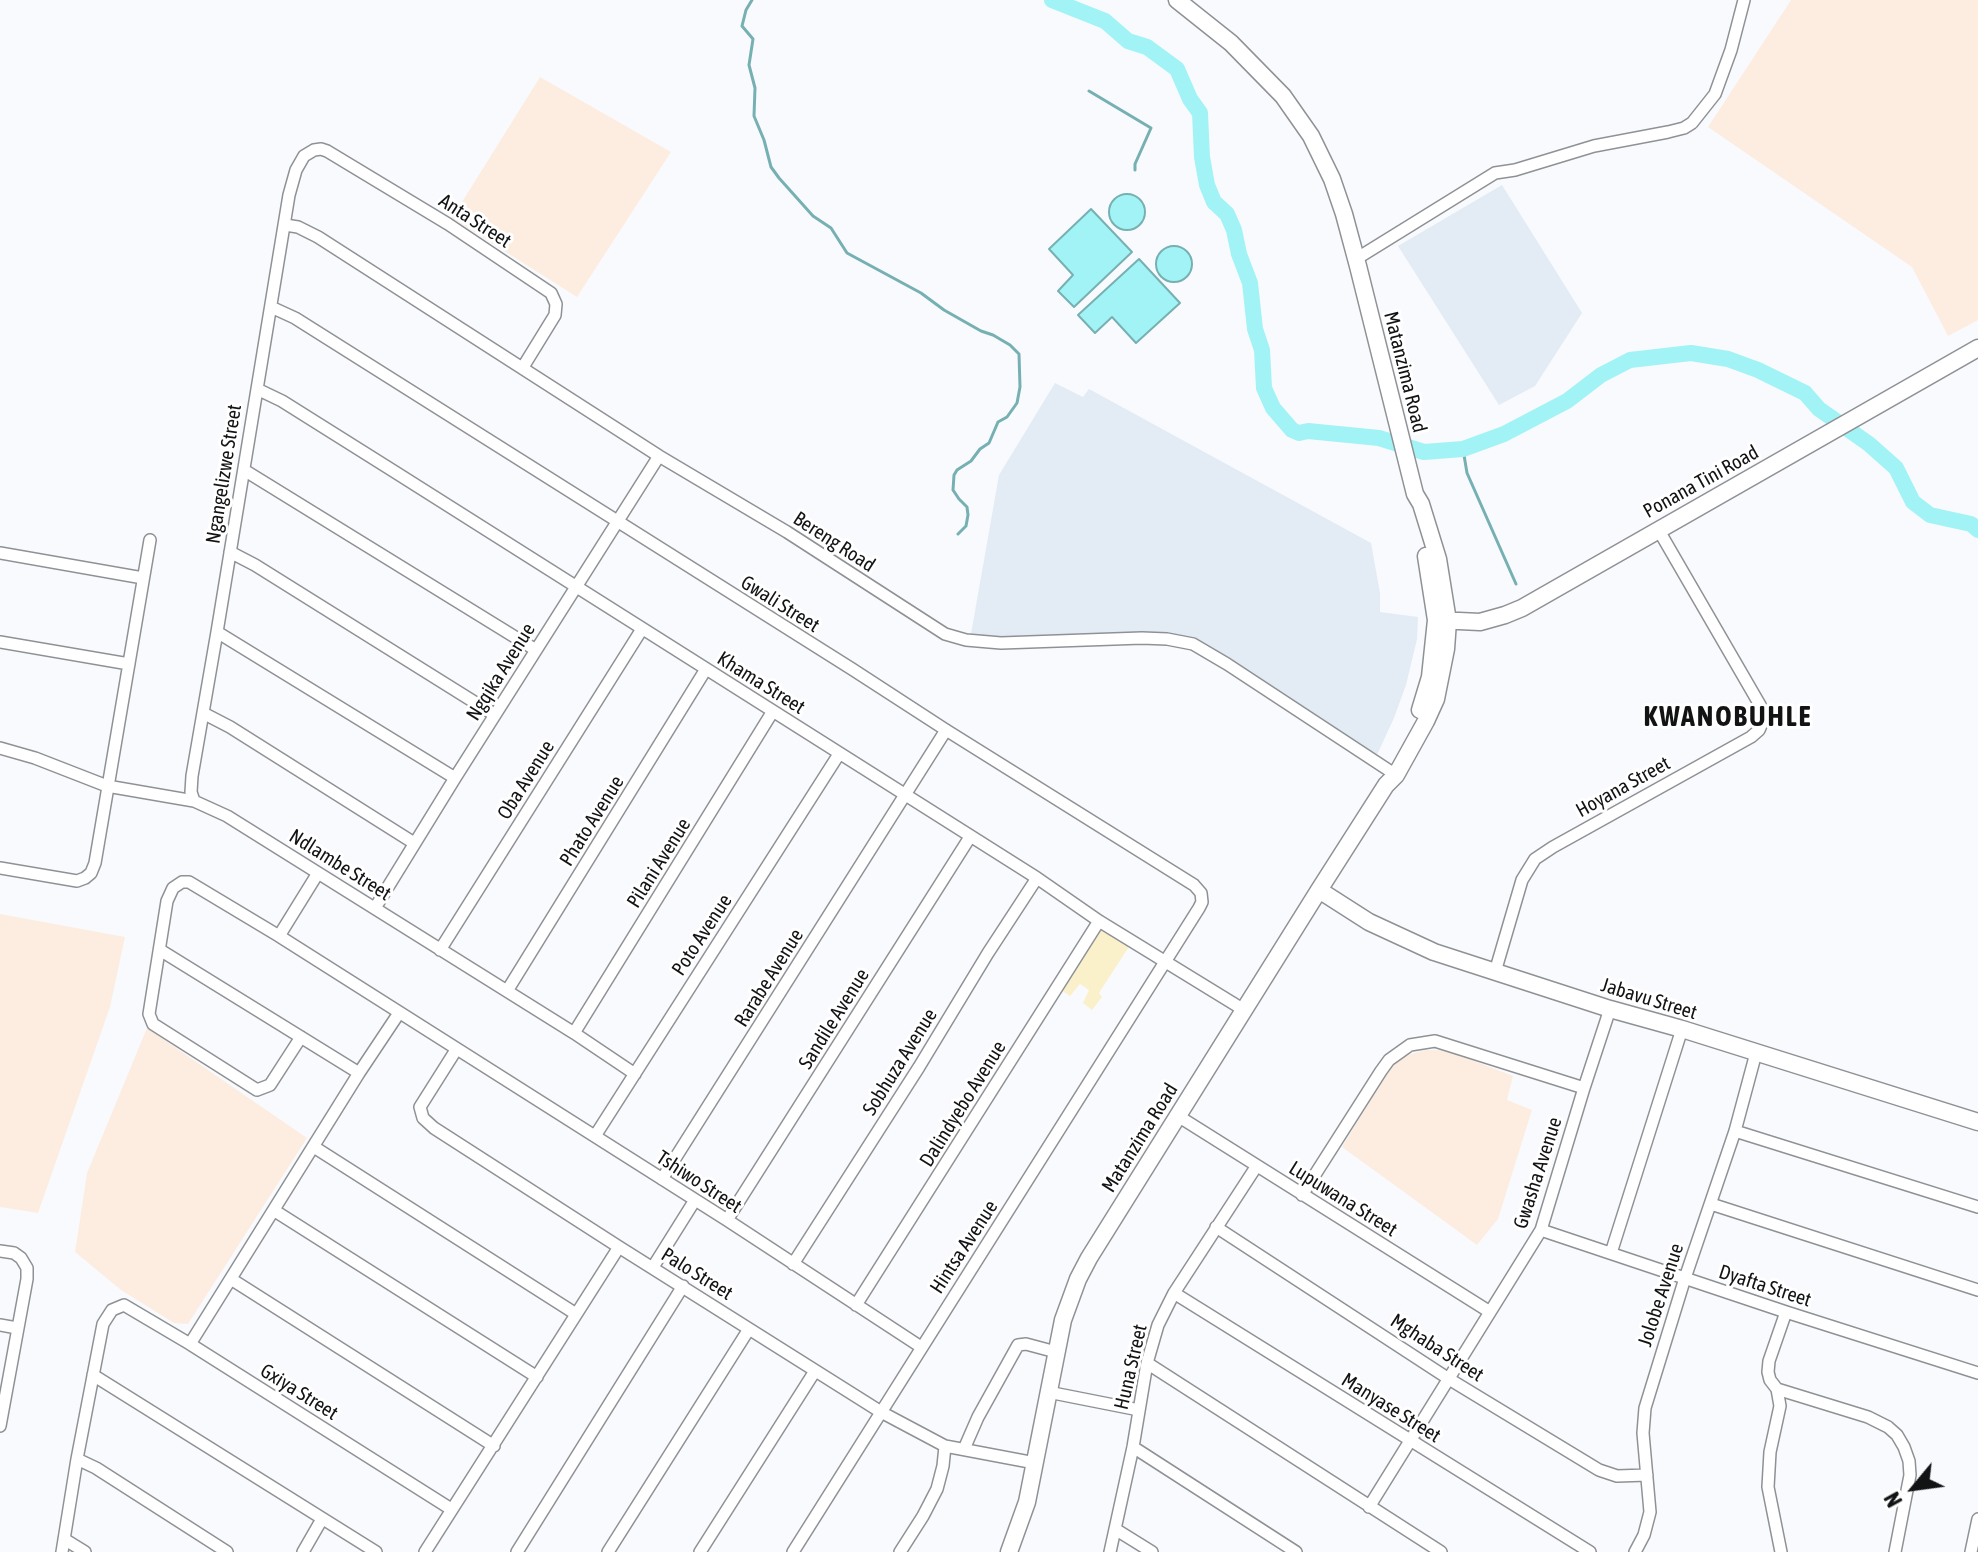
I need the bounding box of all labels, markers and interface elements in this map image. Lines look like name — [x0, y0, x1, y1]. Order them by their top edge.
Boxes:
street label: Anta Street — [434, 189, 516, 253]
street label: Matanzima Road — [1378, 309, 1432, 435]
street label: Ngangelizwe Street — [201, 403, 247, 545]
street label: Ponana Tini Road — [1639, 440, 1763, 524]
street label: Bereng Road — [789, 507, 879, 577]
street label: Gwali Street — [736, 570, 824, 638]
street label: Ngqika Avenue — [462, 619, 540, 725]
street label: Khama Street — [713, 647, 809, 719]
district label: KWANOBUHLE — [1644, 700, 1812, 734]
street label: Oba Avenue — [492, 736, 560, 824]
street label: Hoyana Street — [1572, 751, 1674, 823]
street label: Phato Avenue — [555, 771, 629, 871]
street label: Pilani Avenue — [622, 814, 696, 912]
street label: Ndlambe Street — [285, 824, 395, 906]
street label: Poto Avenue — [667, 890, 737, 980]
street label: Rarabe Avenue — [729, 925, 809, 1031]
street label: Sandile Avenue — [794, 964, 874, 1074]
street label: Jabavu Street — [1598, 973, 1700, 1025]
street label: Sobhuza Avenue — [858, 1004, 942, 1120]
street label: Dalindyebo Avenue — [915, 1037, 1011, 1171]
street label: Matanzima Road — [1097, 1079, 1183, 1197]
street label: Gwasha Avenue — [1509, 1114, 1567, 1232]
street label: Tshiwo Street — [652, 1146, 746, 1218]
street label: Lupuwana Street — [1284, 1156, 1402, 1242]
street label: Hintsa Avenue — [925, 1196, 1003, 1298]
street label: Jolobe Avenue — [1633, 1240, 1689, 1350]
street label: Palo Street — [657, 1243, 737, 1305]
street label: Dyafta Street — [1716, 1260, 1814, 1312]
street label: Mghaba Street — [1386, 1309, 1488, 1387]
street label: Huna Street — [1110, 1322, 1152, 1412]
street label: Gxiya Street — [256, 1359, 342, 1425]
street label: Manyase Street — [1337, 1368, 1445, 1448]
north arrow — [1874, 1448, 1954, 1528]
text: N — [1878, 1488, 1908, 1512]

